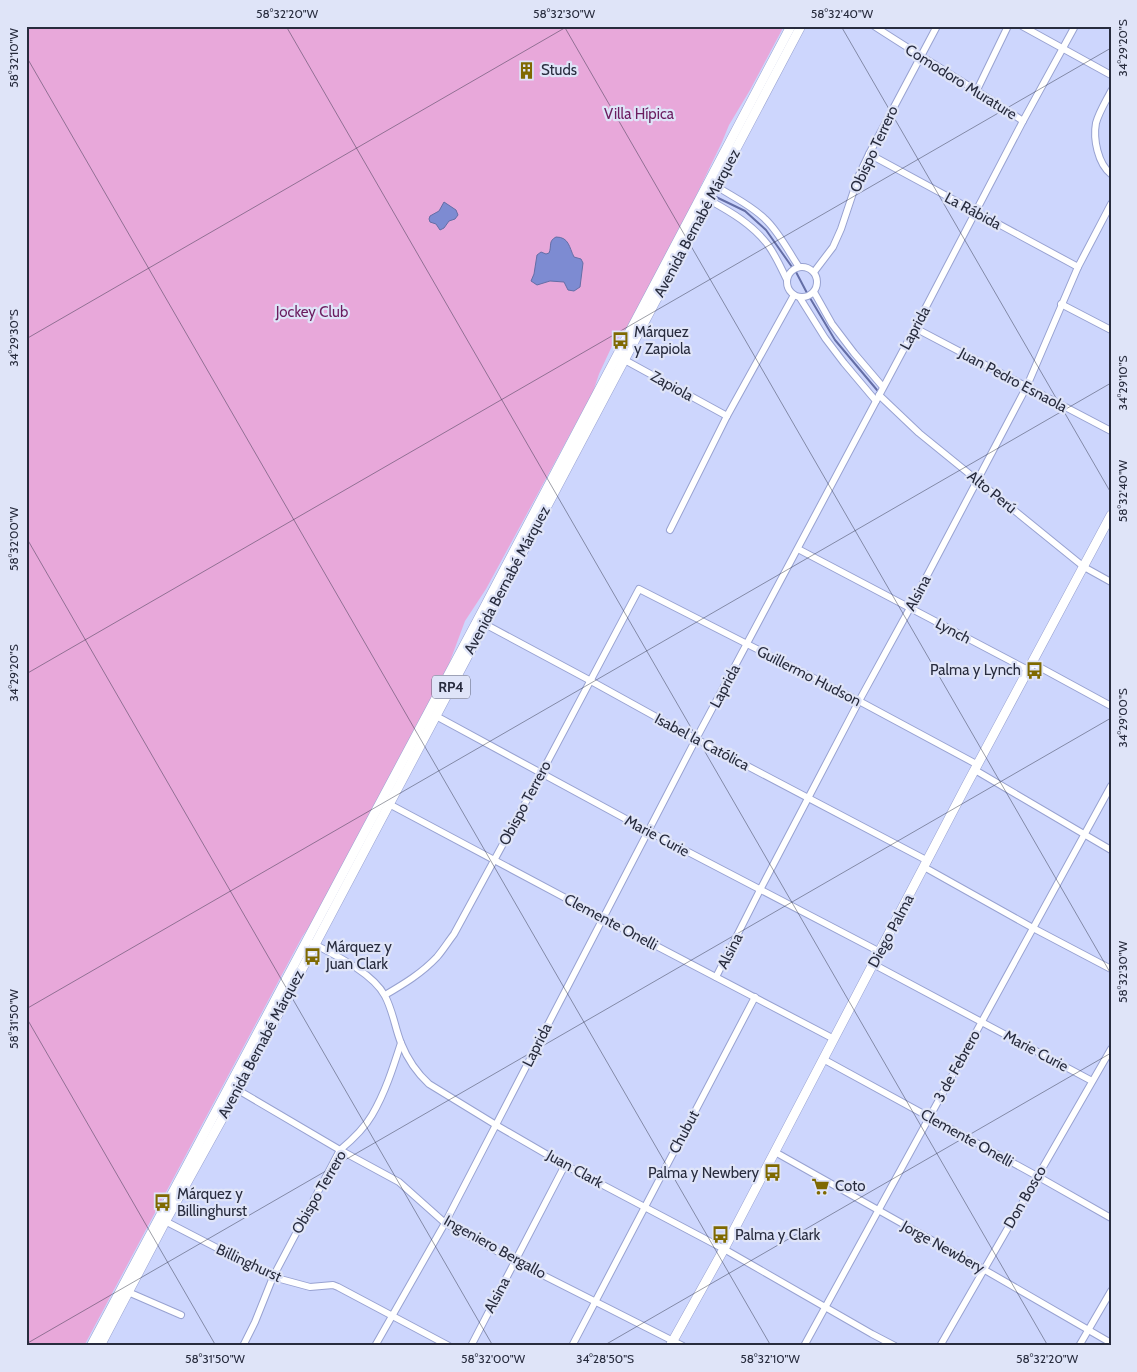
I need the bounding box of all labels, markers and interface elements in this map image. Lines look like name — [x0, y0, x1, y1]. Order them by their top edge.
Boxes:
text: 58°32'20"W — [256, 6, 319, 21]
text: 58°32'30"W — [533, 6, 596, 21]
text: 58°32'40"W — [811, 6, 874, 21]
text: 34°29'20"S — [1115, 19, 1130, 77]
text: 58°32'10"W — [6, 28, 21, 88]
street label: Comodoro Murature — [902, 40, 1020, 124]
building icon: Studs — [517, 60, 537, 80]
place label: Studs — [541, 61, 577, 79]
street label: Obispo Terrero — [846, 103, 902, 195]
park label: Villa Hípica — [604, 105, 675, 123]
street label: Avenida Bernabé Márquez — [650, 146, 744, 300]
street label: La Rábida — [942, 189, 1005, 234]
park label: Jockey Club — [275, 303, 348, 321]
street label: Laprida — [896, 303, 934, 353]
text: 34°29'30"S — [6, 309, 21, 367]
place label: Márquez y Zapiola — [634, 323, 692, 358]
bus stop icon: Márquez y Zapiola — [610, 331, 630, 351]
street label: Juan Pedro Esnaola — [955, 343, 1071, 417]
text: 34°29'10"S — [1115, 355, 1130, 411]
street label: Zapiola — [648, 367, 697, 405]
text: 58°32'40"W — [1115, 459, 1130, 522]
street label: Alto Perú — [964, 467, 1020, 517]
street label: Avenida Bernabé Márquez — [460, 503, 554, 657]
text: 58°32'00"W — [6, 506, 21, 571]
street label: Alsina — [901, 571, 935, 614]
street label: Lynch — [932, 614, 974, 648]
street label: Guillermo Hudson — [754, 642, 864, 710]
text: 34°29'20"S — [6, 644, 21, 702]
bus stop icon: Palma y Lynch — [1025, 660, 1045, 680]
street label: Laprida — [706, 661, 744, 711]
place label: Palma y Lynch — [930, 661, 1021, 679]
road number: RP4 — [432, 676, 470, 699]
text: 34°29'00"S — [1115, 688, 1130, 748]
street label: Isabel la Católica — [652, 710, 753, 775]
street label: Obispo Terrero — [495, 758, 555, 848]
street label: Marie Curie — [622, 811, 693, 861]
street label: Clemente Onelli — [561, 890, 661, 954]
street label: Diego Palma — [864, 891, 918, 971]
street label: Alsina — [713, 929, 747, 972]
place label: Márquez y Juan Clark — [325, 938, 392, 973]
text: 58°32'30"W — [1115, 940, 1130, 1003]
bus stop icon: Márquez y Juan Clark — [302, 946, 322, 966]
street label: Avenida Bernabé Márquez — [214, 967, 308, 1121]
text: 58°31'50"W — [6, 988, 21, 1049]
street label: Laprida — [518, 1019, 556, 1070]
street label: Marie Curie — [1001, 1026, 1072, 1076]
street label: 3 de Febrero — [930, 1027, 984, 1105]
street label: Clemente Onelli — [917, 1105, 1017, 1171]
street label: Chubut — [665, 1107, 703, 1157]
street label: Juan Clark — [543, 1146, 607, 1192]
street label: Obispo Terrero — [288, 1147, 350, 1237]
bus stop icon: Palma y Newbery — [763, 1163, 783, 1183]
street label: Don Bosco — [1000, 1163, 1050, 1231]
place label: Palma y Newbery — [648, 1164, 759, 1182]
supermarket icon: Coto — [811, 1176, 831, 1196]
place label: Coto — [835, 1177, 865, 1195]
place label: Márquez y Billinghurst — [177, 1185, 247, 1220]
bus stop icon: Márquez y Billinghurst — [153, 1193, 173, 1213]
street label: Ingeniero Bergallo — [441, 1212, 549, 1282]
street label: Jorge Newbery — [897, 1216, 988, 1277]
bus stop icon: Palma y Clark — [711, 1225, 731, 1245]
place label: Palma y Clark — [735, 1226, 821, 1244]
street label: Billinghurst — [213, 1240, 285, 1286]
street label: Alsina — [480, 1273, 514, 1316]
text: 58°31'50"W — [185, 1351, 246, 1366]
text: 58°32'00"W — [461, 1351, 526, 1366]
text: 34°28'50"S — [576, 1351, 634, 1366]
text: 58°32'10"W — [740, 1351, 800, 1366]
text: 58°32'20"W — [1016, 1351, 1079, 1366]

